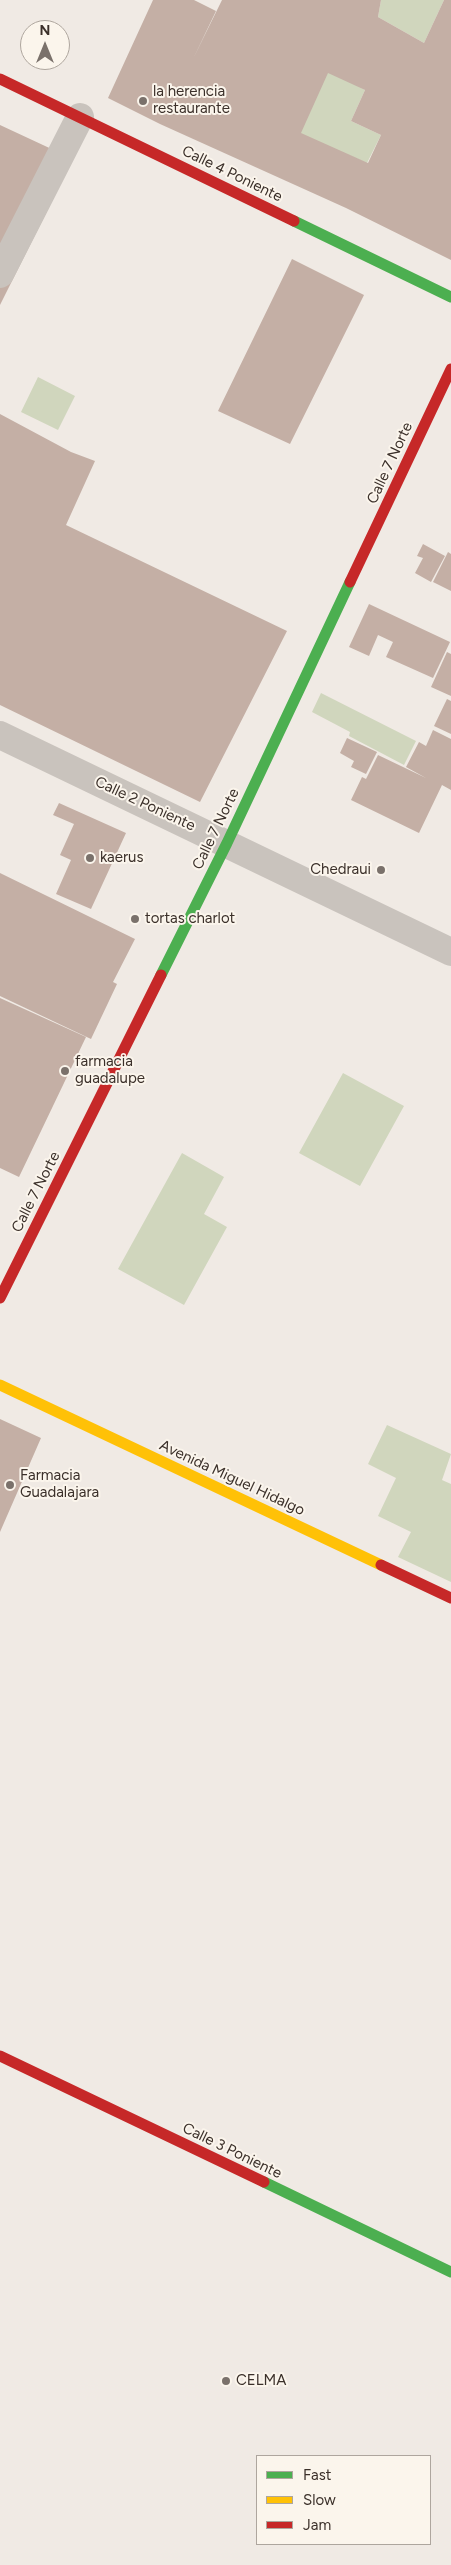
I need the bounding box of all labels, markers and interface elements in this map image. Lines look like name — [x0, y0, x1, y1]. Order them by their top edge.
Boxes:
north arrow — [20, 20, 70, 70]
text: N — [40, 22, 50, 39]
place label: la herencia restaurante — [153, 83, 230, 118]
marker: la herencia restaurante — [137, 95, 149, 107]
street label: Calle 4 Poniente — [179, 142, 285, 206]
street label: Calle 7 Norte — [363, 419, 417, 507]
street label: Calle 2 Poniente — [92, 773, 198, 835]
street label: Calle 7 Norte — [189, 786, 243, 872]
place label: kaerus — [100, 849, 143, 867]
marker: kaerus — [84, 852, 96, 864]
place label: Chedraui — [310, 861, 371, 879]
marker: Chedraui — [375, 864, 387, 876]
place label: tortas charlot — [145, 910, 235, 928]
marker: tortas charlot — [129, 913, 141, 925]
place label: farmacia guadalupe — [75, 1053, 145, 1088]
marker: farmacia guadalupe — [59, 1065, 71, 1077]
street label: Calle 7 Norte — [8, 1149, 64, 1235]
street label: Avenida Miguel Hidalgo — [156, 1436, 308, 1520]
place label: Farmacia Guadalajara — [20, 1467, 99, 1502]
marker: Farmacia Guadalajara — [4, 1479, 16, 1491]
street label: Calle 3 Poniente — [179, 2119, 285, 2183]
place label: CELMA — [236, 2372, 286, 2390]
marker: CELMA — [220, 2375, 232, 2387]
legend — [256, 2455, 431, 2545]
text: Fast — [303, 2466, 331, 2484]
text: Slow — [303, 2491, 336, 2509]
text: Jam — [303, 2516, 331, 2534]

